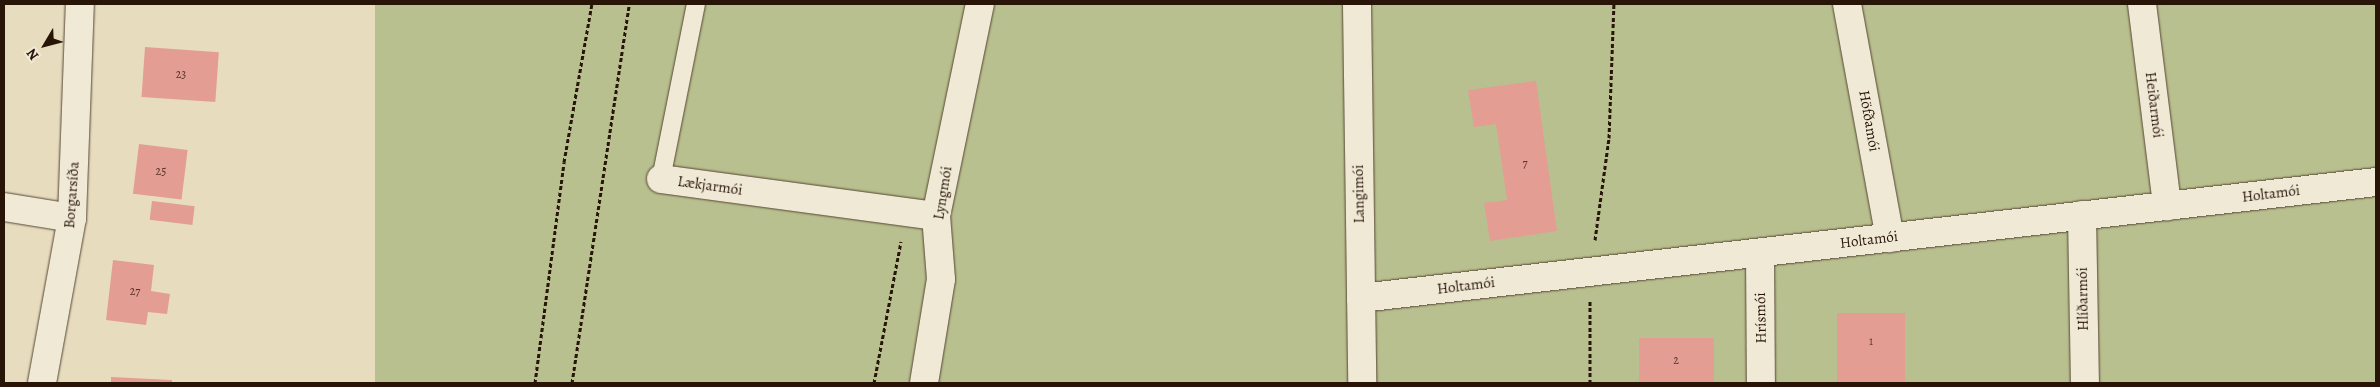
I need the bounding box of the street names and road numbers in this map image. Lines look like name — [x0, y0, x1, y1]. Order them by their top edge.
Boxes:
street label: Heiðarmói — [2141, 71, 2167, 139]
street label: Höfðamói — [1855, 89, 1883, 153]
street label: Borgarsíða — [61, 161, 83, 229]
street label: Langimói — [1349, 164, 1369, 224]
street label: Lyngmói — [930, 165, 956, 221]
street label: Lækjarmói — [676, 173, 744, 199]
street label: Holtamói — [2241, 182, 2301, 206]
street label: Holtamói — [1839, 228, 1899, 252]
street label: Hlíðarmói — [2073, 267, 2093, 331]
street label: Holtamói — [1436, 274, 1496, 298]
street label: Hrísmói — [1752, 292, 1770, 344]

